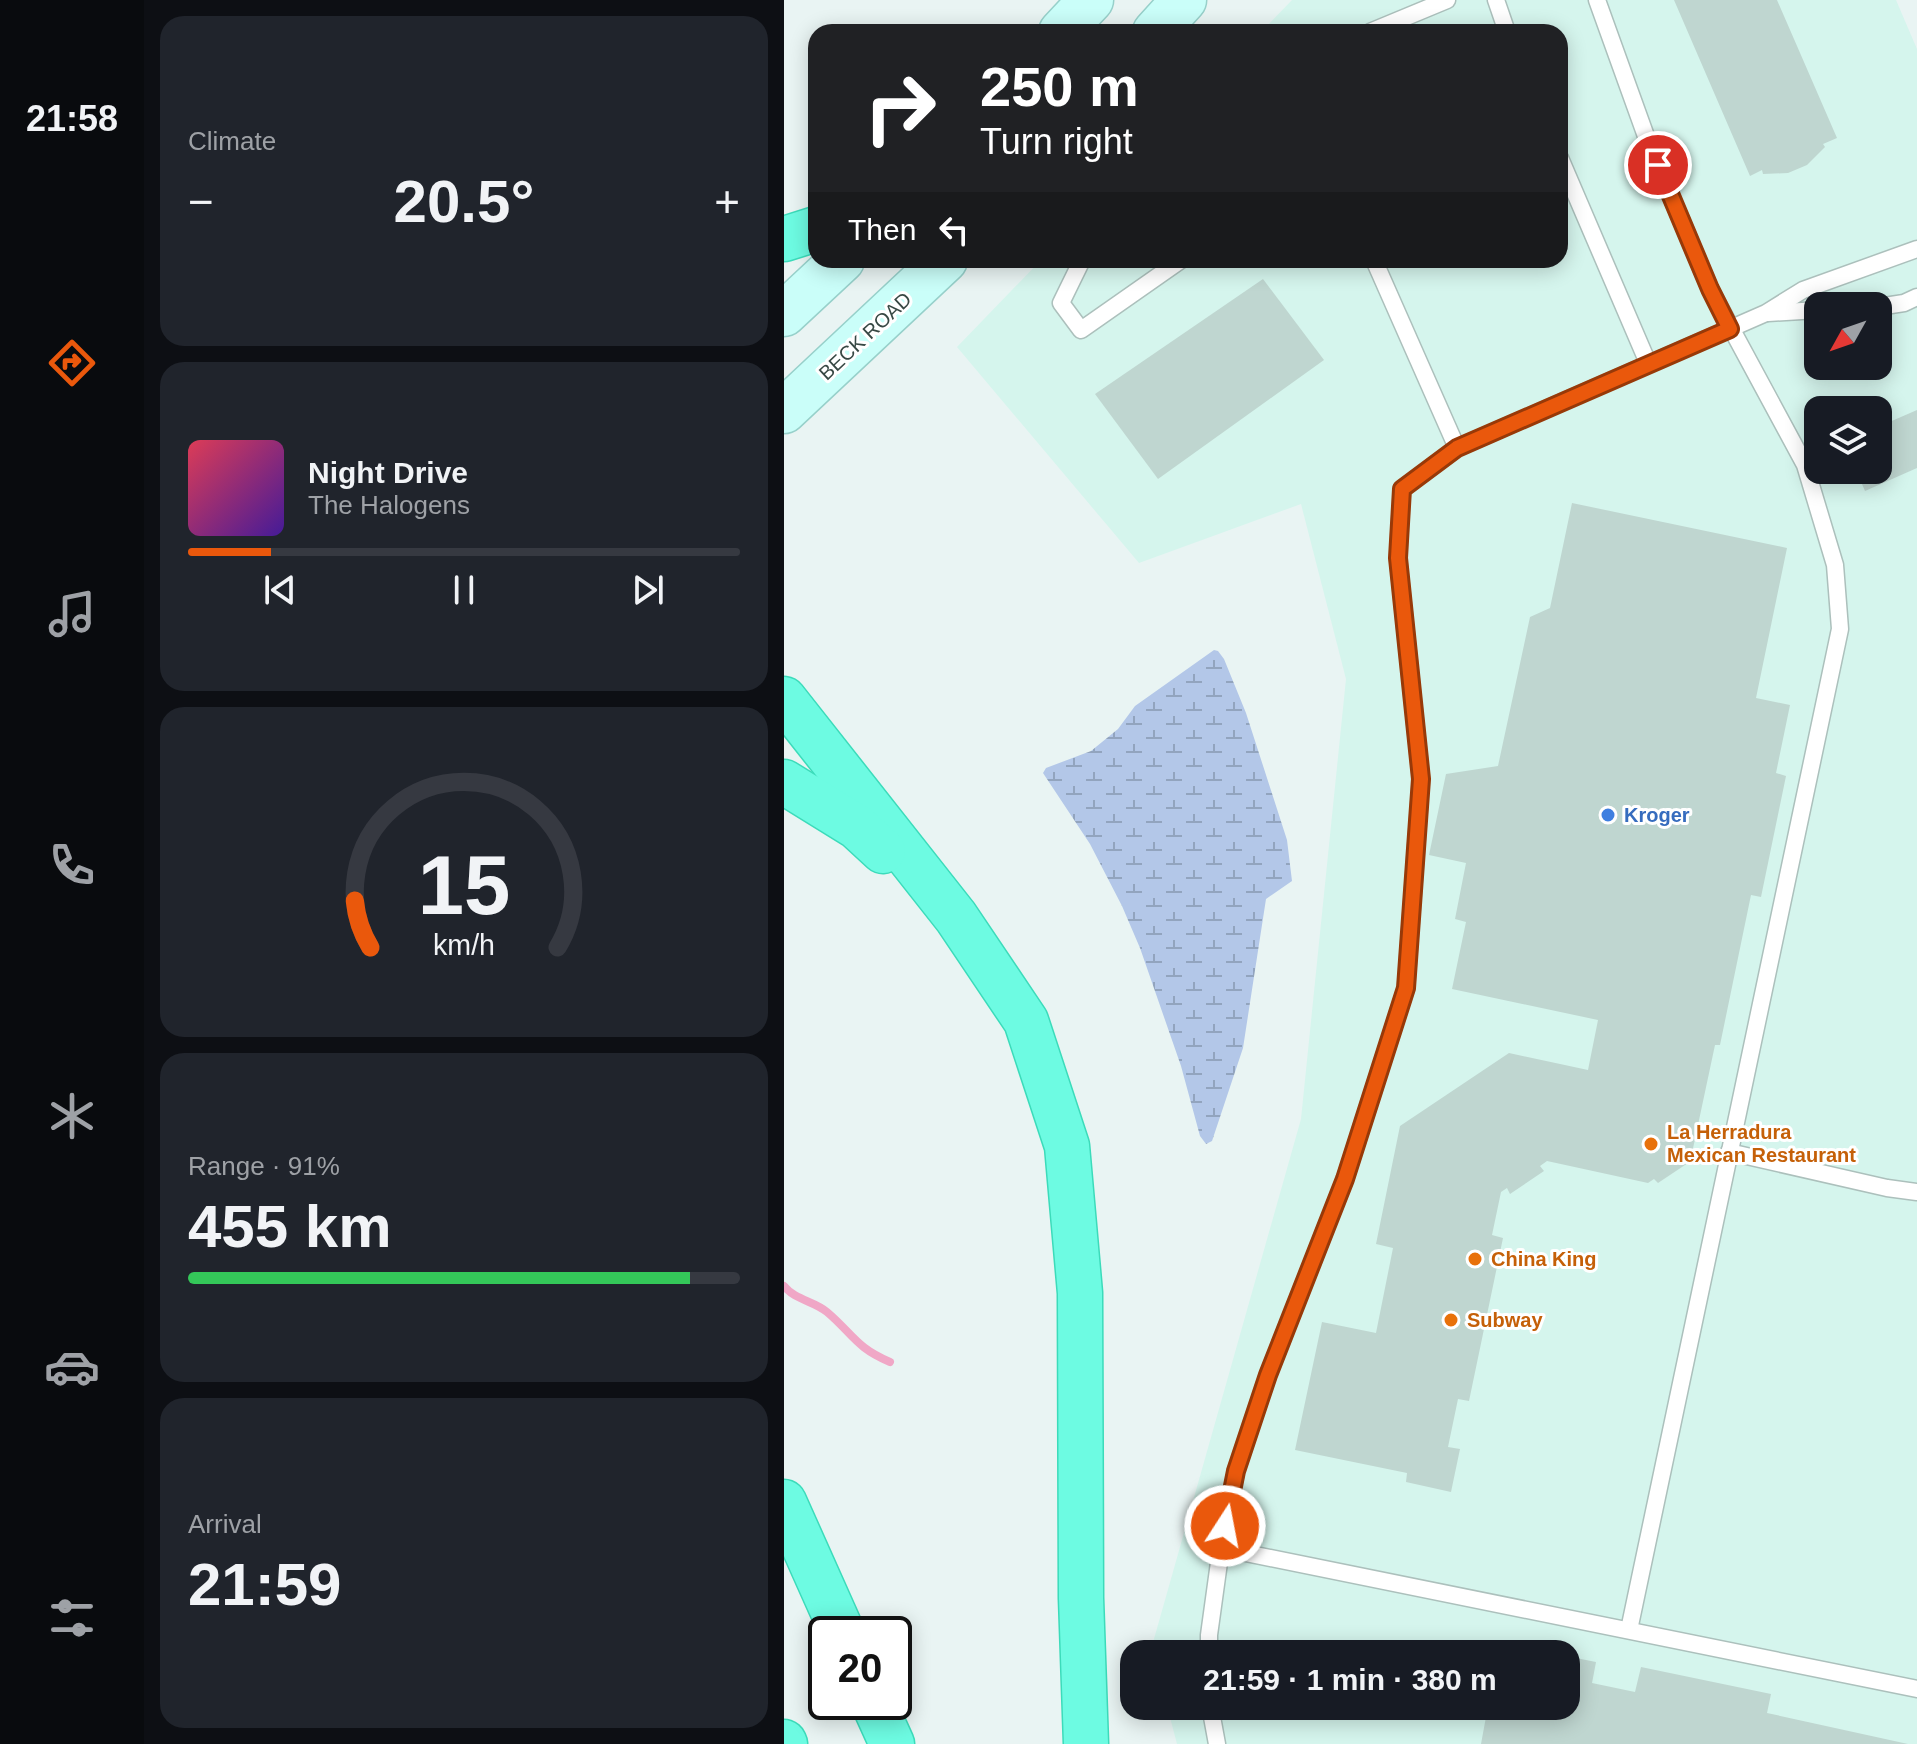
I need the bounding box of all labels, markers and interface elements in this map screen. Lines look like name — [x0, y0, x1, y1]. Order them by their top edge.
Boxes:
text: 250 m — [980, 55, 1139, 118]
icon: right — [848, 56, 952, 160]
text: 21:58 — [26, 98, 118, 139]
text: Turn right — [980, 121, 1133, 162]
text: Climate — [188, 126, 276, 156]
pin — [1624, 131, 1692, 199]
icon: arrive — [1636, 143, 1680, 187]
text: 20.5° — [394, 168, 534, 235]
text: − — [188, 177, 214, 226]
text: + — [714, 177, 740, 226]
icon: left — [932, 208, 976, 252]
text: Then — [848, 213, 916, 246]
street label: BECK ROAD — [814, 288, 916, 384]
north arrow — [1804, 292, 1892, 380]
map controls — [1804, 292, 1892, 484]
icon: directions — [44, 335, 100, 391]
button: layers — [1804, 396, 1892, 484]
text: Night Drive — [308, 456, 468, 489]
text: The Halogens — [308, 490, 470, 520]
icon: previous — [258, 568, 302, 612]
icon: pause — [442, 568, 486, 612]
icon: next — [626, 568, 670, 612]
icon: music — [44, 586, 100, 642]
place label: Kroger — [1624, 804, 1690, 826]
marker: Kroger — [1599, 806, 1617, 824]
icon: phone — [44, 837, 100, 893]
text: 15 — [418, 839, 510, 932]
text: km/h — [433, 929, 495, 961]
icon: climate — [44, 1088, 100, 1144]
place label: La Herradura Mexican Restaurant — [1667, 1121, 1856, 1166]
marker: La Herradura Mexican Restaurant — [1642, 1135, 1660, 1153]
text: Range · 91% — [188, 1151, 340, 1181]
text: 455 km — [188, 1193, 392, 1260]
place label: China King — [1491, 1248, 1597, 1270]
marker: China King — [1466, 1250, 1484, 1268]
place label: Subway — [1467, 1309, 1543, 1331]
marker: Subway — [1442, 1311, 1460, 1329]
icon: car — [44, 1339, 100, 1395]
position arrow — [1183, 1484, 1267, 1568]
text: Arrival — [188, 1509, 262, 1539]
text: 21:59 — [188, 1551, 341, 1618]
icon: filters — [44, 1590, 100, 1646]
speed limit sign: 20 — [808, 1616, 912, 1720]
text: 21:59 · 1 min · 380 m — [1203, 1663, 1497, 1696]

